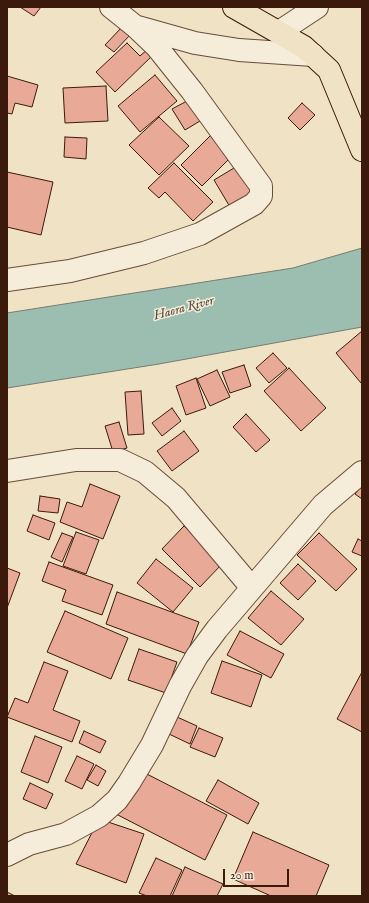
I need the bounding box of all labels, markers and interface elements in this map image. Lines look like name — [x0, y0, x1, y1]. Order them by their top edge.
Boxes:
water label: Haora River — [152, 293, 216, 325]
scale bar — [225, 861, 291, 887]
text: 20 m — [230, 868, 253, 883]

